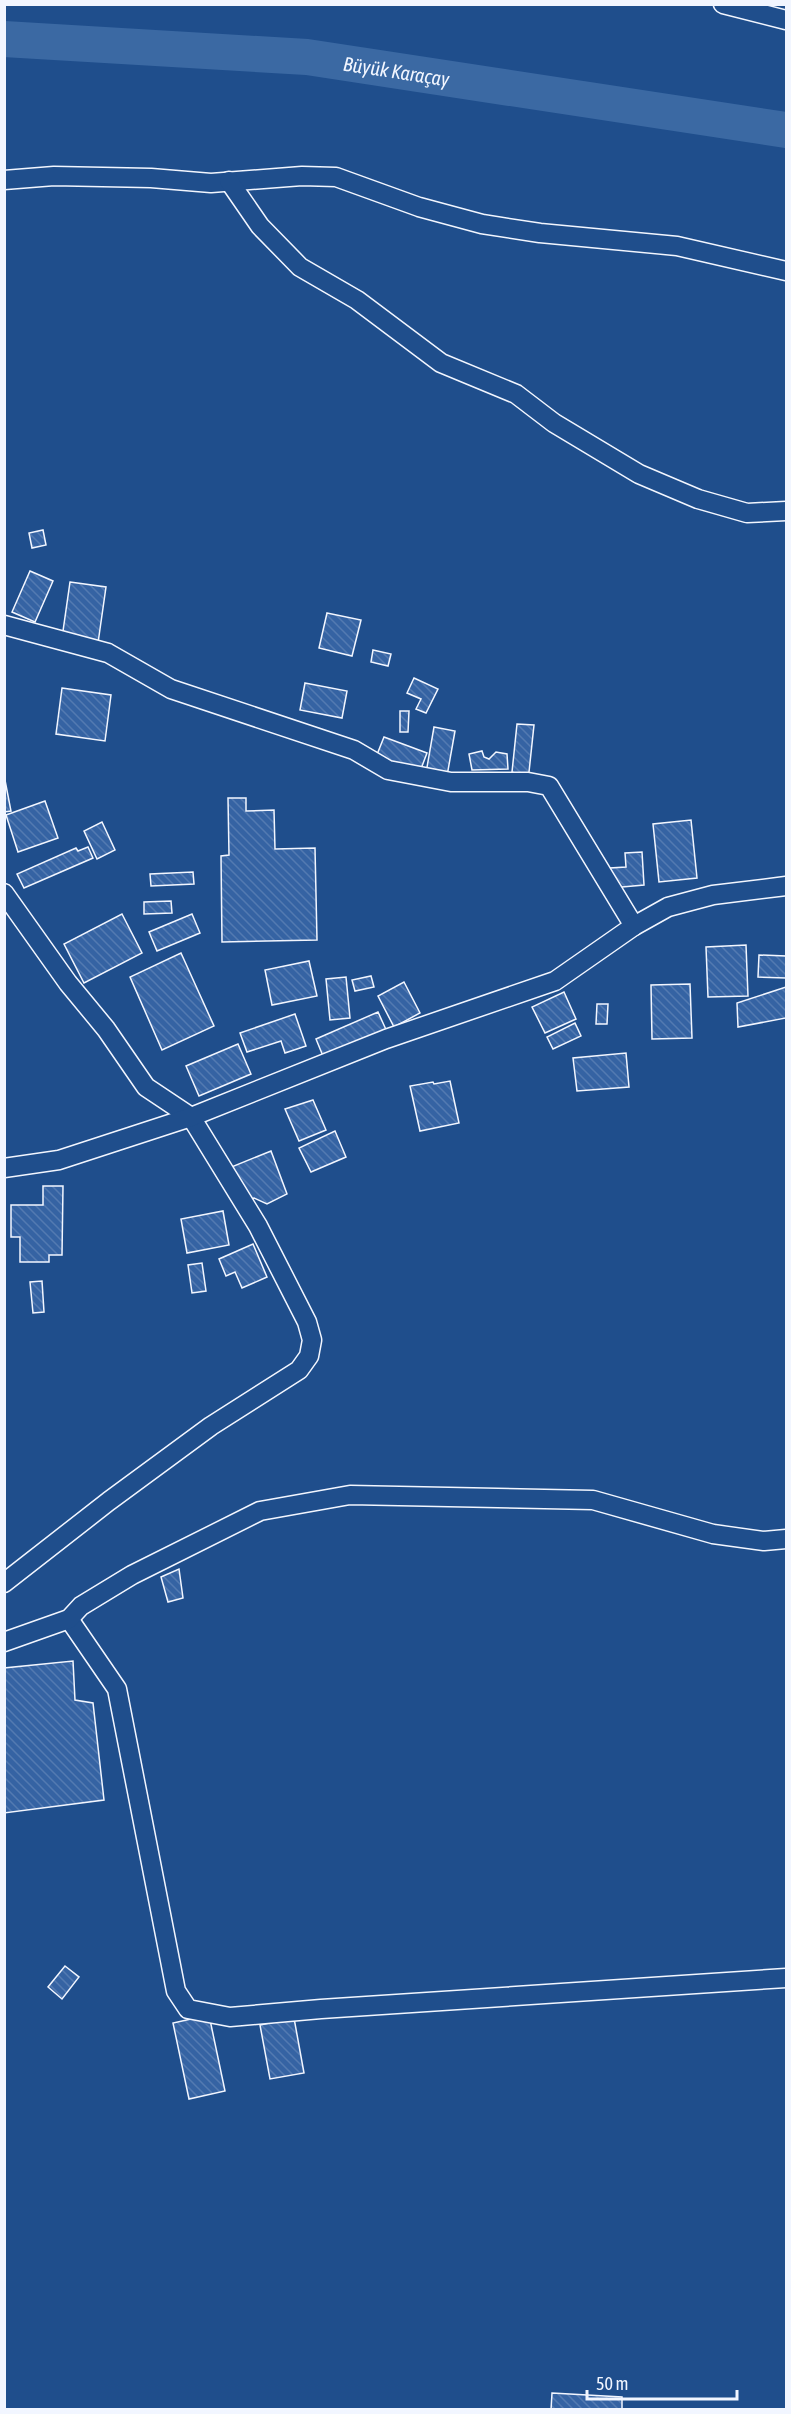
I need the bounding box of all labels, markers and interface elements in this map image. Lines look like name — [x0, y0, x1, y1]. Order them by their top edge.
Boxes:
water label: Büyük Karaçay — [342, 51, 452, 90]
scale bar — [587, 2363, 737, 2401]
text: 50 m — [596, 2373, 628, 2394]

